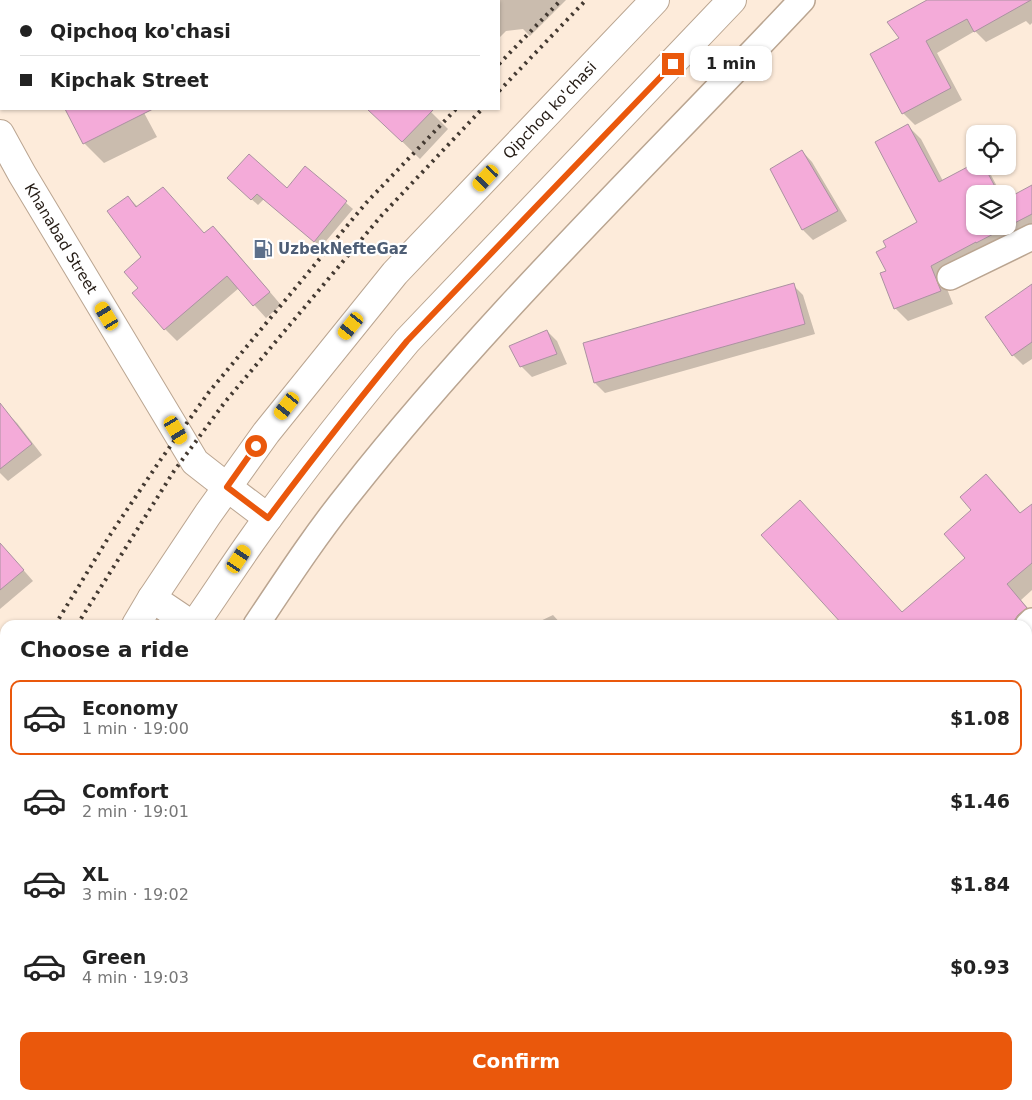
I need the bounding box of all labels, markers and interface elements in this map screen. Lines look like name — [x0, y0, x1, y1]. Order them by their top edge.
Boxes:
text: Qipchoq ko'chasi — [50, 20, 231, 42]
callout: 1 min — [690, 46, 773, 82]
route end — [662, 53, 684, 75]
text: 1 min — [706, 54, 756, 73]
street label: Qipchoq ko'chasi — [499, 58, 600, 163]
text: Kipchak Street — [50, 69, 209, 91]
map controls — [966, 125, 1016, 235]
button: locate — [966, 125, 1016, 175]
car — [470, 162, 501, 194]
street label: Khanabad Street — [21, 180, 101, 297]
button: layers — [966, 185, 1016, 235]
fuel station icon: UzbekNefteGaz — [252, 238, 274, 260]
place label: UzbekNefteGaz — [278, 240, 408, 258]
car — [92, 299, 121, 333]
car — [335, 310, 366, 342]
car — [271, 390, 302, 422]
car — [161, 413, 190, 447]
route start — [245, 435, 267, 457]
car — [224, 542, 253, 576]
text: Choose a ride — [20, 637, 189, 662]
icon: car — [22, 695, 67, 740]
text: Economy — [82, 697, 178, 719]
text: $1.08 — [950, 707, 1010, 729]
text: 1 min · 19:00 — [82, 719, 189, 738]
icon: car — [22, 778, 67, 823]
text: Comfort — [82, 780, 169, 802]
text: $1.46 — [950, 790, 1010, 812]
text: 2 min · 19:01 — [82, 802, 189, 821]
icon: car — [22, 861, 67, 906]
text: XL — [82, 863, 109, 885]
text: $1.84 — [950, 873, 1010, 895]
text: 3 min · 19:02 — [82, 885, 189, 904]
icon: car — [22, 944, 67, 989]
text: Green — [82, 946, 146, 968]
text: $0.93 — [950, 956, 1010, 978]
text: 4 min · 19:03 — [82, 968, 189, 987]
button: Confirm — [20, 1032, 1012, 1090]

